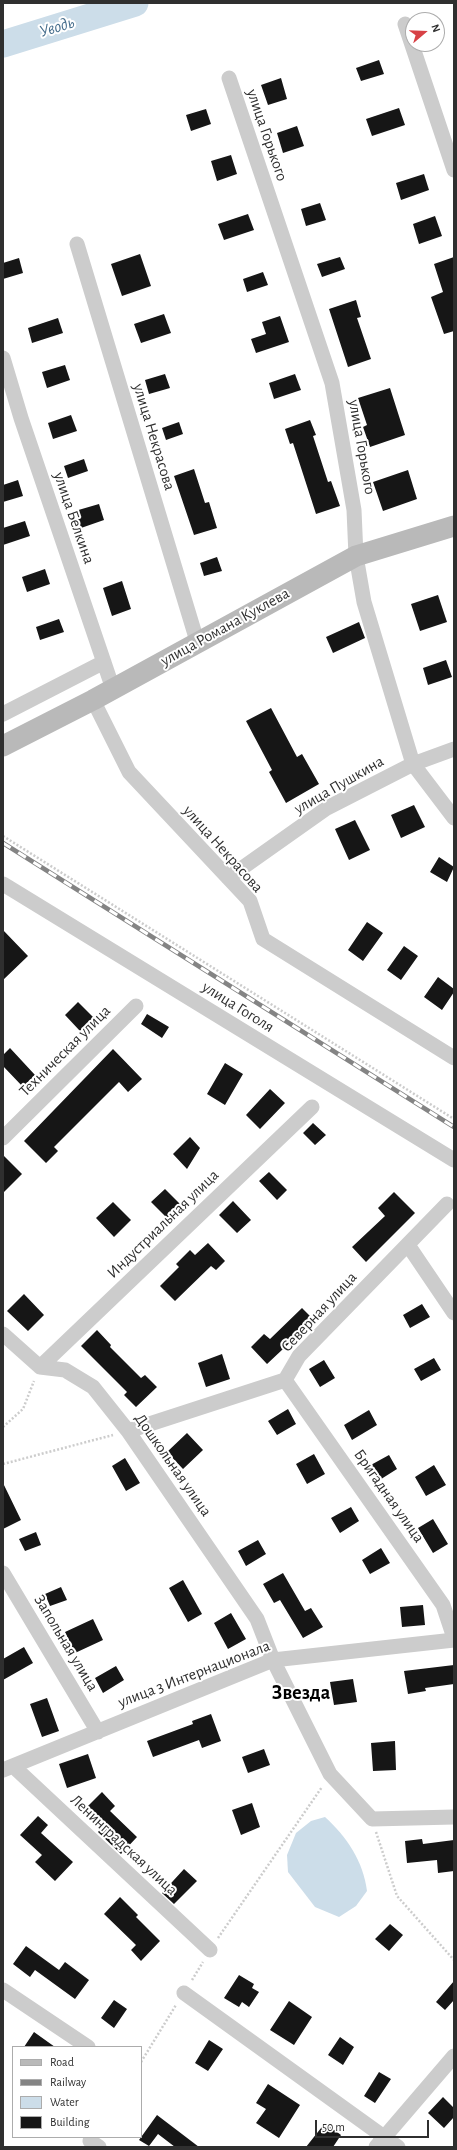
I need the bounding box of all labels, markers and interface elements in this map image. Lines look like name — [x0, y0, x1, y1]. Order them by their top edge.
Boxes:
water label: Уводь — [37, 12, 77, 42]
north arrow — [405, 12, 445, 52]
text: N — [429, 23, 442, 34]
street label: улица Горького — [242, 86, 292, 184]
street label: улица Некрасова — [129, 381, 179, 493]
street label: улица Горького — [344, 398, 380, 496]
street label: улица Белкина — [49, 469, 99, 567]
street label: улица Романа Куклева — [157, 584, 293, 670]
street label: улица Пушкина — [291, 752, 387, 818]
street label: улица Некрасова — [179, 801, 267, 897]
street label: улица Гоголя — [198, 977, 278, 1037]
street label: Техническая улица — [15, 1001, 115, 1101]
street label: Индустриальная улица — [103, 1166, 223, 1282]
street label: Северная улица — [277, 1268, 361, 1356]
street label: Дошкольная улица — [130, 1410, 216, 1520]
street label: Бригадная улица — [350, 1445, 428, 1547]
street label: Запольная улица — [30, 1591, 102, 1695]
street label: улица 3 Интернационала — [115, 1636, 273, 1712]
district label: Звезда — [272, 1681, 330, 1705]
street label: Ленинградская улица — [66, 1790, 182, 1900]
legend — [12, 2046, 142, 2138]
text: Road — [50, 2056, 74, 2068]
text: Railway — [50, 2076, 86, 2088]
text: Water — [50, 2096, 79, 2108]
scale bar — [317, 2112, 431, 2138]
text: Building — [50, 2116, 90, 2128]
text: 50 m — [322, 2121, 345, 2133]

